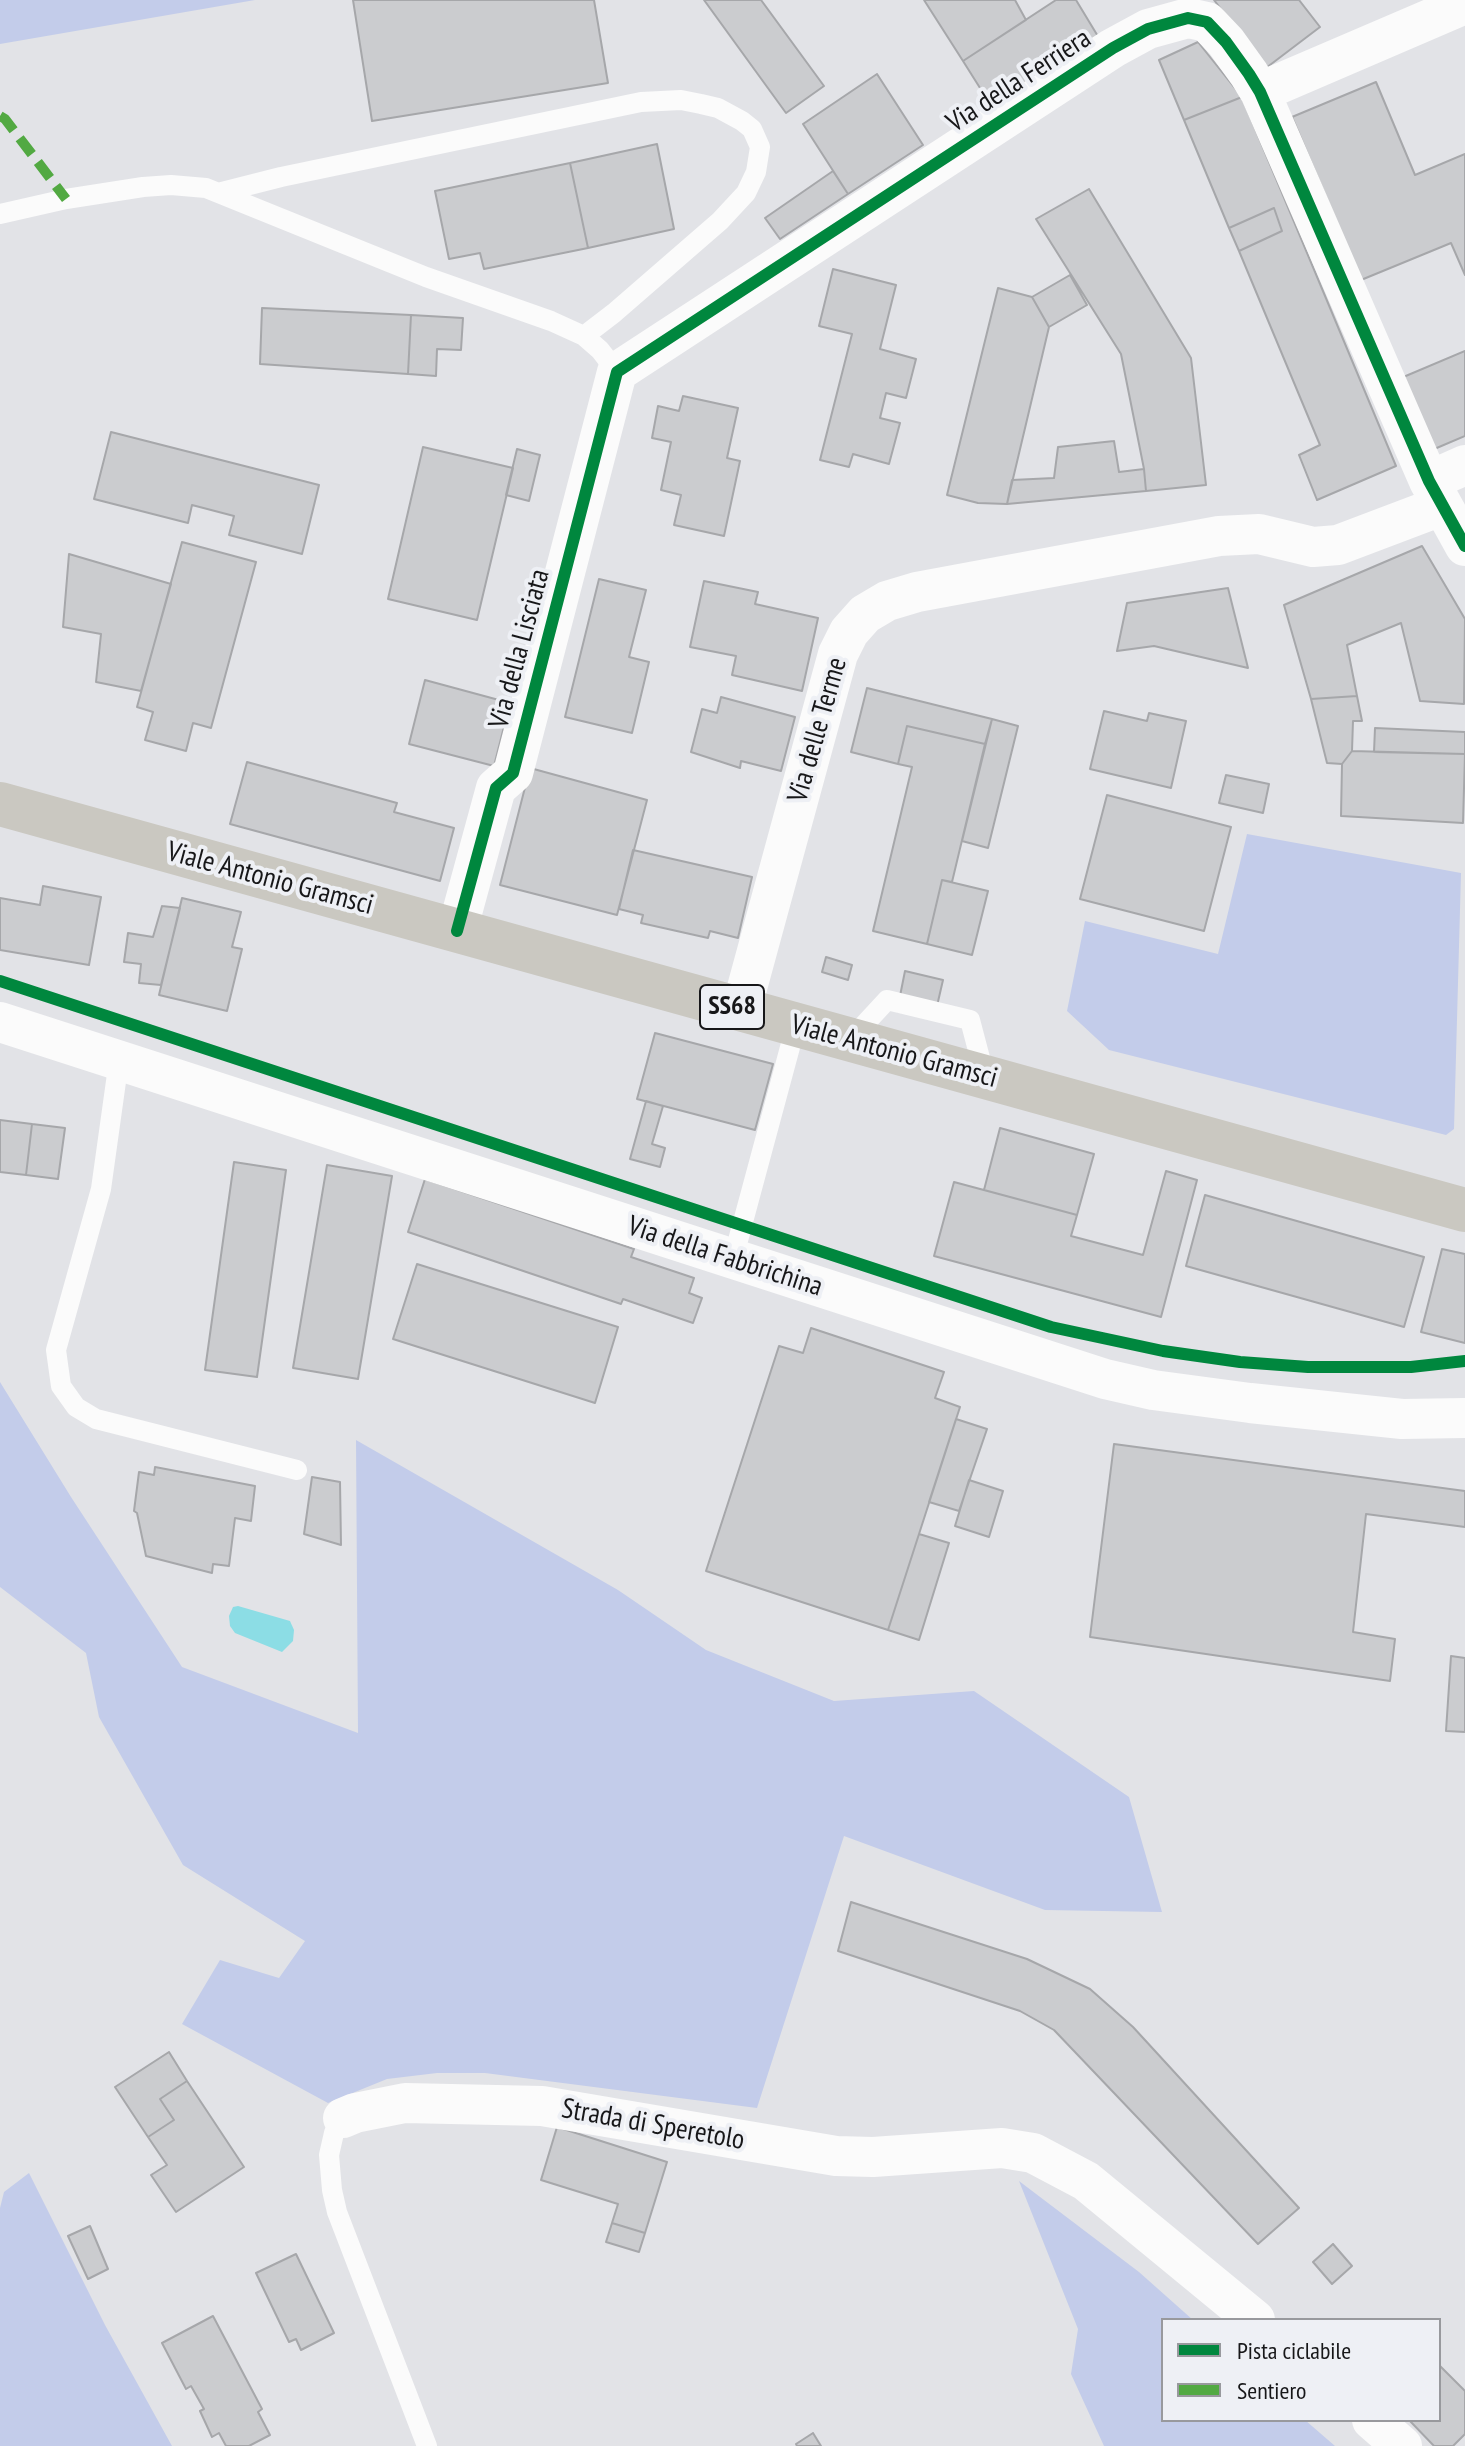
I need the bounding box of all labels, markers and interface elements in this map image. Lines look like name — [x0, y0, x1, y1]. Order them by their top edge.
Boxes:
street label: Via della Ferriera — [941, 22, 1097, 140]
street label: Via della Lisciata — [483, 566, 557, 732]
street label: Via delle Terme — [781, 654, 855, 806]
street label: Viale Antonio Gramsci — [163, 835, 377, 923]
road number: SS68 — [700, 985, 764, 1029]
street label: Viale Antonio Gramsci — [787, 1008, 1001, 1096]
street label: Via della Fabbrichina — [623, 1210, 827, 1304]
street label: Strada di Speretolo — [559, 2092, 747, 2158]
legend — [1161, 2318, 1441, 2422]
text: Pista ciclabile — [1237, 2335, 1351, 2366]
text: Sentiero — [1237, 2375, 1306, 2406]

